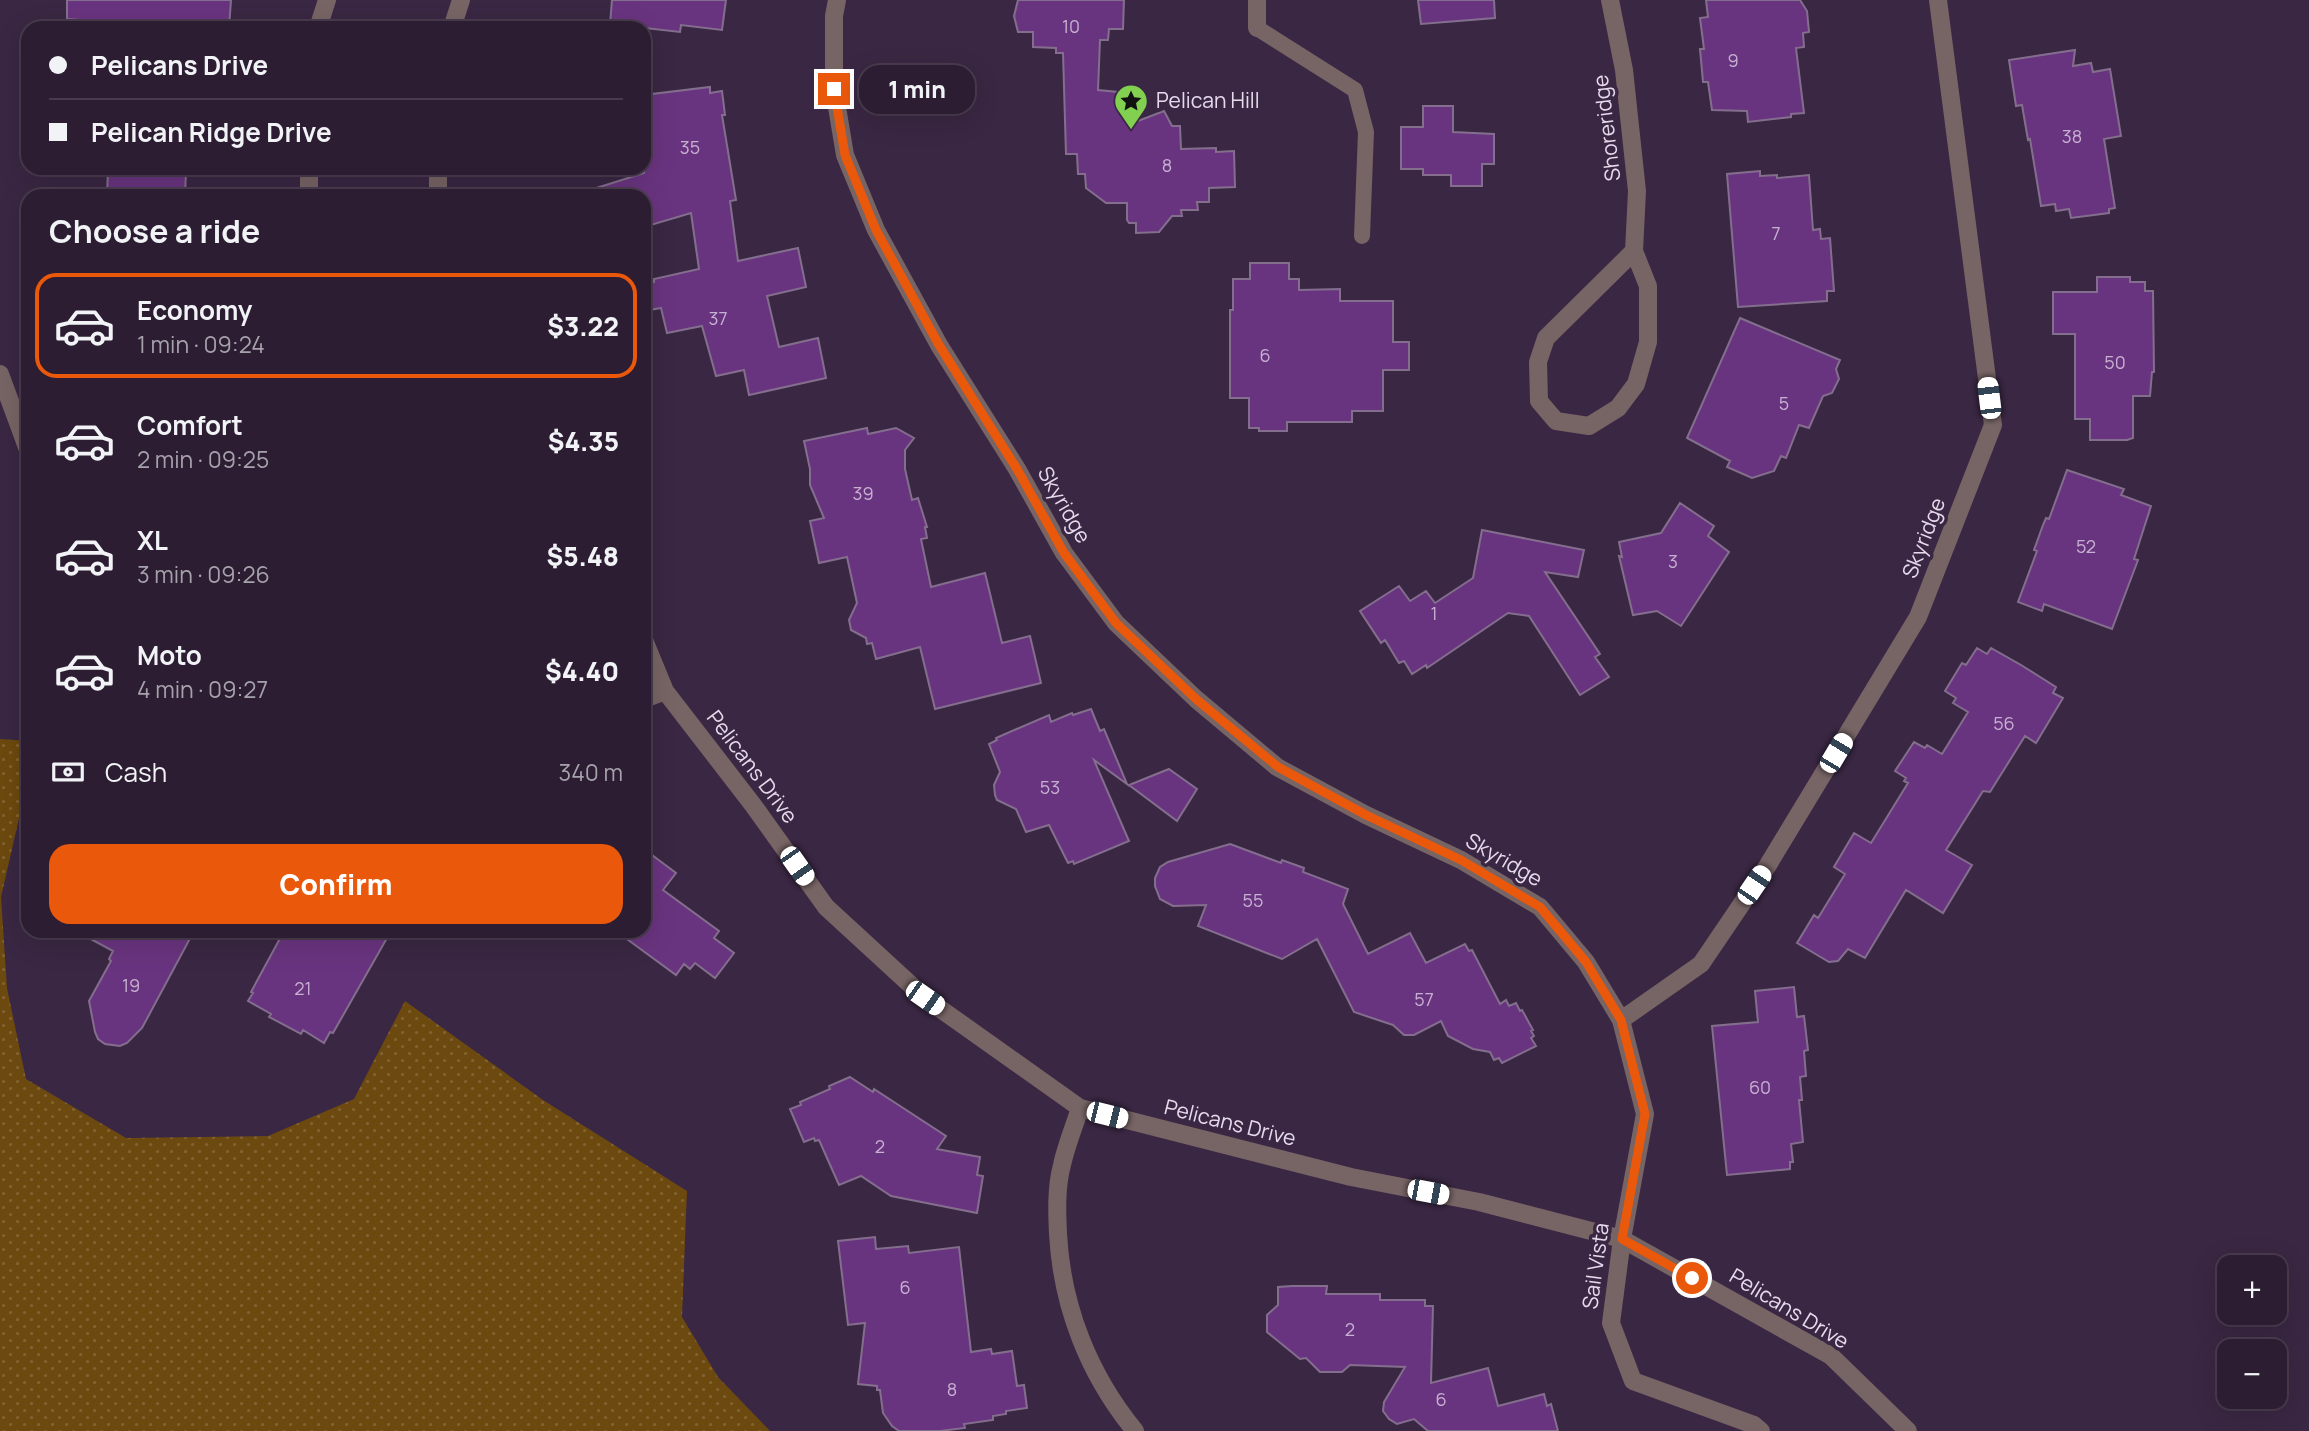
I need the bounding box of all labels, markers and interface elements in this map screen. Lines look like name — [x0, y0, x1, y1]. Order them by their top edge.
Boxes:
house number: 10 — [1062, 14, 1080, 38]
text: Pelicans Drive — [91, 47, 268, 83]
house number: 9 — [1727, 48, 1739, 72]
callout: 1 min — [858, 64, 974, 114]
route end — [818, 73, 850, 105]
text: 1 min — [888, 73, 946, 105]
street label: Shoreridge — [1586, 73, 1626, 183]
place icon: Pelican Hill — [1112, 82, 1150, 131]
place label: Pelican Hill — [1156, 86, 1260, 114]
text: Pelican Ridge Drive — [91, 114, 332, 150]
house number: 38 — [2062, 124, 2082, 148]
house number: 35 — [680, 135, 700, 159]
house number: 8 — [1162, 153, 1172, 177]
text: Choose a ride — [49, 209, 260, 253]
house number: 7 — [1771, 221, 1781, 245]
text: Economy — [137, 292, 252, 328]
icon: car — [53, 294, 116, 357]
house number: 37 — [709, 306, 728, 330]
text: $3.22 — [547, 308, 619, 344]
text: 1 min · 09:24 — [137, 328, 265, 360]
house number: 6 — [1259, 343, 1271, 367]
house number: 50 — [2104, 350, 2126, 374]
car — [1977, 376, 2002, 420]
house number: 5 — [1779, 391, 1789, 415]
text: Comfort — [137, 407, 243, 443]
icon: car — [53, 409, 116, 472]
text: $4.35 — [548, 423, 619, 459]
text: 2 min · 09:25 — [137, 443, 269, 475]
street label: Skyridge — [1032, 461, 1098, 548]
house number: 39 — [852, 481, 874, 505]
street label: Skyridge — [1895, 493, 1951, 582]
text: XL — [137, 522, 168, 558]
icon: car — [53, 524, 116, 587]
house number: 52 — [2076, 534, 2096, 558]
text: $5.48 — [547, 538, 619, 574]
house number: 3 — [1668, 549, 1678, 573]
text: 3 min · 09:26 — [137, 558, 270, 590]
house number: 1 — [1430, 601, 1438, 625]
text: Moto — [137, 637, 202, 673]
icon: car — [53, 639, 116, 702]
text: $4.40 — [545, 653, 619, 689]
text: 4 min · 09:27 — [137, 673, 268, 705]
street label: Pelicans Drive — [701, 704, 805, 829]
house number: 56 — [1993, 711, 2015, 735]
car — [1817, 730, 1856, 776]
icon: cash — [49, 753, 87, 791]
text: Cash — [105, 754, 167, 790]
text: 340 m — [559, 756, 623, 788]
house number: 53 — [1040, 775, 1060, 799]
street label: Skyridge — [1461, 826, 1548, 892]
car — [777, 843, 818, 889]
button: Confirm — [49, 844, 623, 924]
car — [1734, 862, 1775, 908]
house number: 55 — [1243, 888, 1263, 912]
house number: 19 — [122, 973, 140, 997]
house number: 21 — [294, 976, 312, 1000]
car — [902, 977, 949, 1019]
house number: 57 — [1414, 987, 1434, 1011]
house number: 60 — [1749, 1075, 1771, 1099]
street label: Pelicans Drive — [1161, 1092, 1299, 1152]
car — [1085, 1100, 1130, 1130]
house number: 2 — [875, 1134, 885, 1158]
car — [1406, 1178, 1451, 1206]
street label: Sail Vista — [1575, 1221, 1615, 1311]
map controls — [2217, 1255, 2287, 1409]
button: + — [2217, 1255, 2287, 1325]
street label: Pelicans Drive — [1725, 1261, 1854, 1355]
route start — [1676, 1262, 1708, 1294]
house number: 6 — [899, 1275, 911, 1299]
house number: 2 — [1345, 1317, 1355, 1341]
button: − — [2217, 1339, 2287, 1409]
house number: 8 — [947, 1377, 957, 1401]
house number: 6 — [1435, 1387, 1447, 1411]

